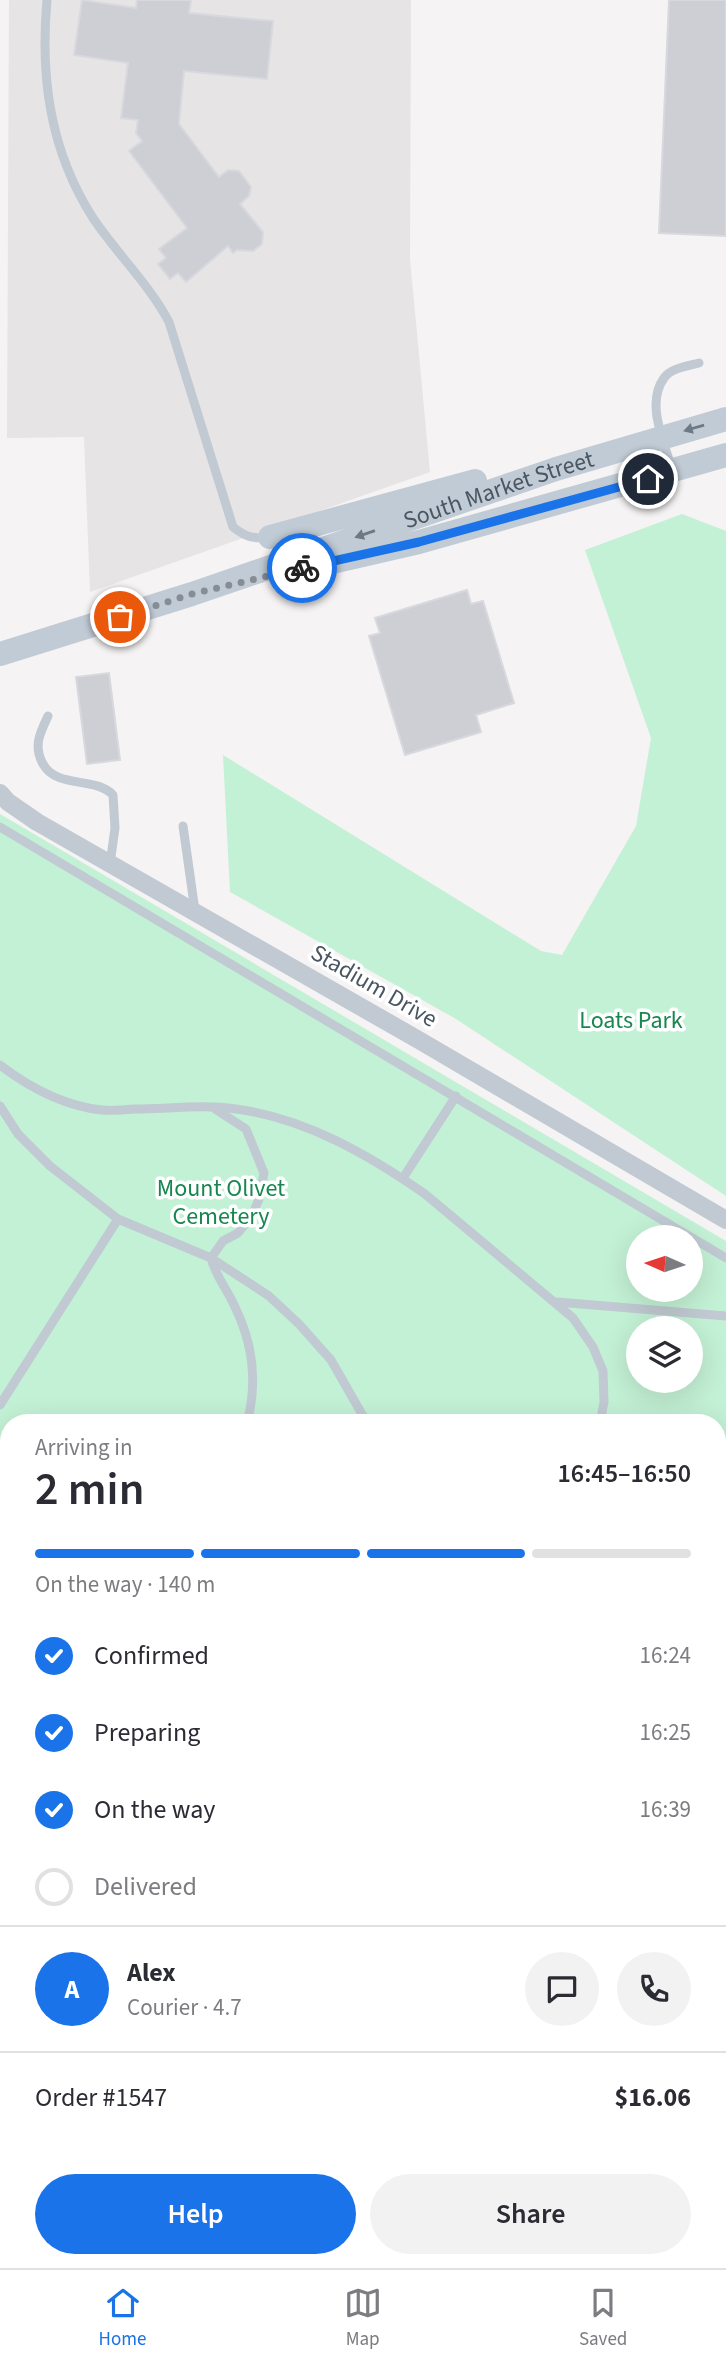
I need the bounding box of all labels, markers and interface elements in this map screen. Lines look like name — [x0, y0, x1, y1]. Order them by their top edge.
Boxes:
one-way arrow — [683, 423, 705, 434]
street label: South Market Street — [398, 441, 598, 538]
pin — [618, 449, 678, 509]
icon: home — [629, 460, 667, 498]
one-way arrow — [355, 529, 376, 540]
courier — [267, 533, 337, 603]
icon: bike — [283, 549, 321, 587]
pin — [90, 587, 150, 647]
icon: bag — [101, 598, 139, 636]
street label: Stadium Drive — [304, 936, 444, 1036]
park label: Loats Park — [579, 1003, 683, 1038]
park label: Mount Olivet Cemetery — [157, 1171, 285, 1234]
north arrow — [626, 1225, 704, 1302]
map controls — [626, 1225, 703, 1393]
button: layers — [626, 1316, 703, 1393]
text: Arriving in — [35, 1431, 133, 1464]
text: 16:45–16:50 — [558, 1455, 691, 1492]
text: 2 min — [35, 1457, 144, 1522]
text: On the way · 140 m — [35, 1568, 215, 1601]
icon: check — [35, 1637, 73, 1675]
text: Confirmed — [94, 1637, 209, 1674]
text: 16:24 — [640, 1639, 691, 1672]
icon: check — [35, 1714, 73, 1752]
text: Preparing — [94, 1714, 200, 1751]
text: 16:25 — [640, 1716, 691, 1749]
icon: check — [35, 1791, 73, 1829]
text: On the way — [94, 1791, 215, 1828]
text: 16:39 — [640, 1793, 691, 1826]
text: Delivered — [94, 1868, 197, 1905]
button: chat — [525, 1952, 599, 2026]
button: phone — [617, 1952, 691, 2026]
text: Alex — [127, 1954, 176, 1991]
text: A — [65, 1971, 79, 2008]
text: Courier · 4.7 — [127, 1991, 242, 2024]
text: Order #1547 — [35, 2079, 167, 2116]
text: $16.06 — [615, 2079, 691, 2116]
button: Help — [35, 2174, 356, 2254]
button: Share — [370, 2174, 691, 2254]
tab: Home — [99, 2284, 146, 2353]
tab: Map — [344, 2284, 382, 2353]
tab: Saved — [579, 2284, 627, 2353]

